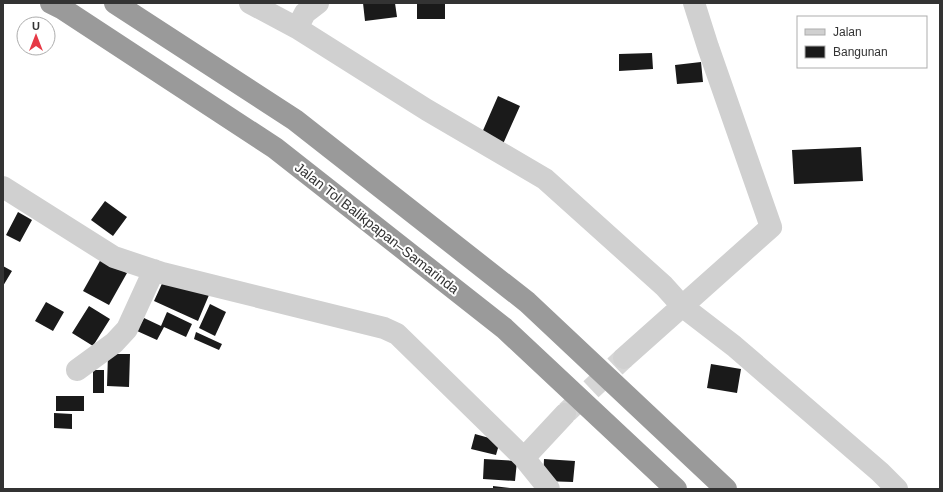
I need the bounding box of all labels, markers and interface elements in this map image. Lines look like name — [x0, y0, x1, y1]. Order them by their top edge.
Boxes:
north arrow — [16, 16, 56, 56]
legend — [797, 16, 927, 68]
text: U — [32, 20, 40, 32]
text: Jalan — [833, 25, 862, 39]
text: Bangunan — [833, 45, 888, 59]
street label: Jalan Tol Balikpapan–Samarinda — [292, 159, 462, 297]

